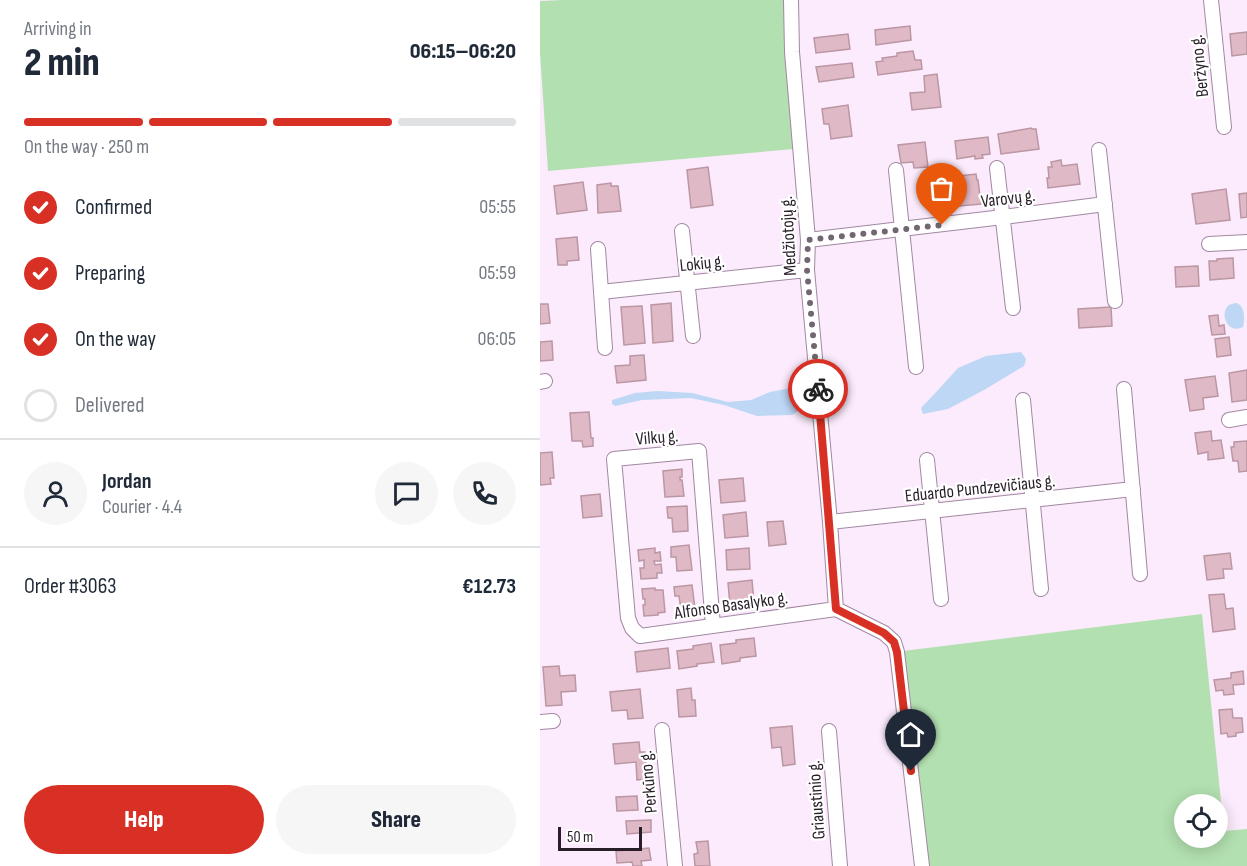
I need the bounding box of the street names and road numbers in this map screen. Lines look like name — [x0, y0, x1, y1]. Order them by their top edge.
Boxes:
street label: Beržyno g. — [1186, 34, 1213, 98]
street label: Varovų g. — [980, 185, 1036, 212]
street label: Medžiotojų g. — [776, 196, 801, 276]
street label: Lokių g. — [679, 251, 726, 276]
street label: Vilkų g. — [635, 425, 679, 450]
street label: Eduardo Pundzevičiaus g. — [904, 470, 1056, 507]
street label: Alfonso Basalyko g. — [672, 587, 789, 624]
street label: Perkūno g. — [635, 750, 662, 814]
street label: Griaustinio g. — [803, 760, 830, 840]

